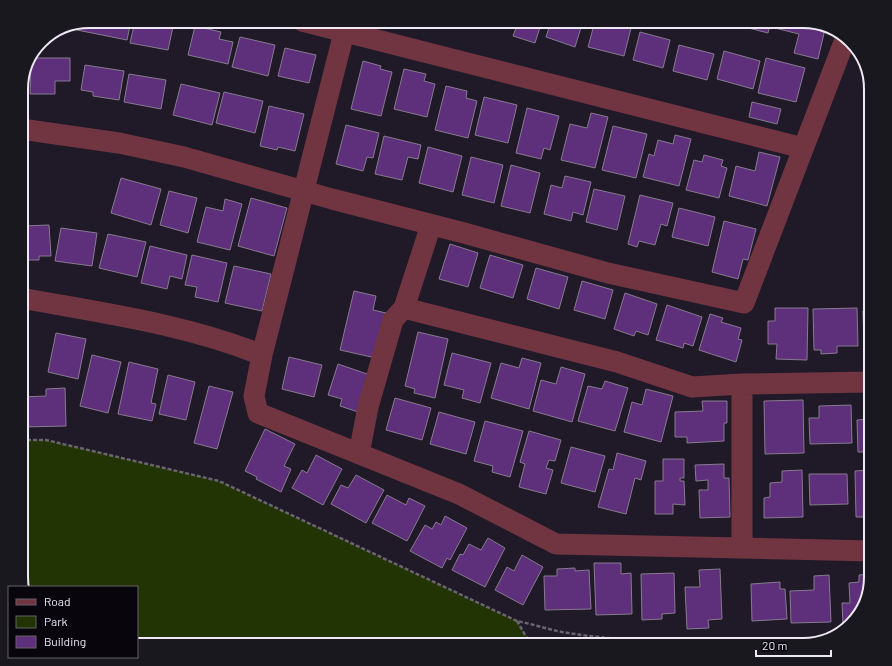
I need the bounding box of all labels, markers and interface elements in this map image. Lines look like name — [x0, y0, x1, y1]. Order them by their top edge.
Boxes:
legend — [8, 586, 138, 658]
text: Road — [44, 594, 71, 608]
text: Park — [44, 614, 68, 628]
scale bar — [756, 632, 831, 658]
text: Building — [44, 634, 86, 648]
text: 20 m — [762, 638, 788, 652]

